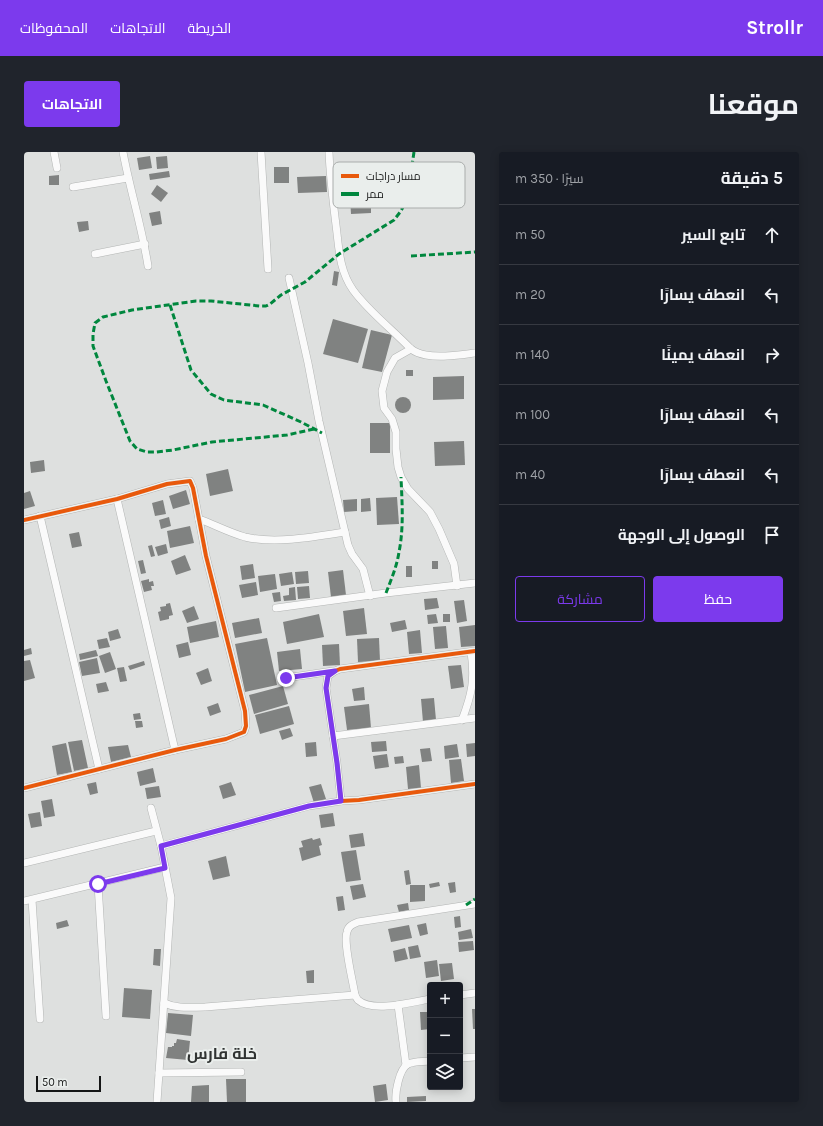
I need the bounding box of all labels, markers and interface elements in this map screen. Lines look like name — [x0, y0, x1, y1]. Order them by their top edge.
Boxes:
text: Strollr — [746, 17, 803, 39]
text: المحفوظات — [20, 20, 88, 37]
text: الاتجاهات — [110, 20, 166, 37]
text: الخريطة — [188, 20, 231, 37]
button: الاتجاهات — [24, 81, 120, 127]
text: موقعنا — [708, 88, 799, 121]
legend — [333, 162, 465, 208]
text: 5 دقيقة — [721, 168, 783, 188]
text: مسار دراجات — [366, 170, 420, 183]
text: سيرًا · 350 m — [515, 171, 583, 186]
text: ممر — [365, 188, 384, 201]
icon: ahead — [761, 224, 783, 246]
text: تابع السير — [682, 226, 745, 244]
text: 50 m — [515, 227, 545, 242]
icon: left — [761, 284, 783, 306]
text: انعطف يسارًا — [659, 286, 745, 304]
text: 20 m — [515, 287, 546, 302]
icon: right — [761, 344, 783, 366]
text: انعطف يمينًا — [661, 346, 745, 364]
text: 140 m — [515, 347, 550, 362]
icon: left — [761, 404, 783, 426]
text: انعطف يسارًا — [659, 406, 745, 424]
text: 100 m — [515, 407, 550, 422]
icon: left — [761, 464, 783, 486]
text: انعطف يسارًا — [659, 466, 745, 484]
text: 40 m — [515, 467, 545, 482]
icon: arrive — [761, 524, 783, 546]
text: الوصول إلى الوجهة — [618, 526, 745, 544]
button: مشاركة — [515, 576, 645, 622]
button: حفظ — [653, 576, 783, 622]
route end — [277, 669, 295, 687]
route start — [89, 875, 107, 893]
map controls — [427, 982, 463, 1090]
button: + — [427, 982, 463, 1018]
button: − — [427, 1018, 463, 1054]
district label: خلة فارس — [187, 1044, 257, 1063]
button: layers — [427, 1054, 463, 1090]
scale bar — [36, 1074, 101, 1093]
text: 50 m — [42, 1076, 68, 1089]

